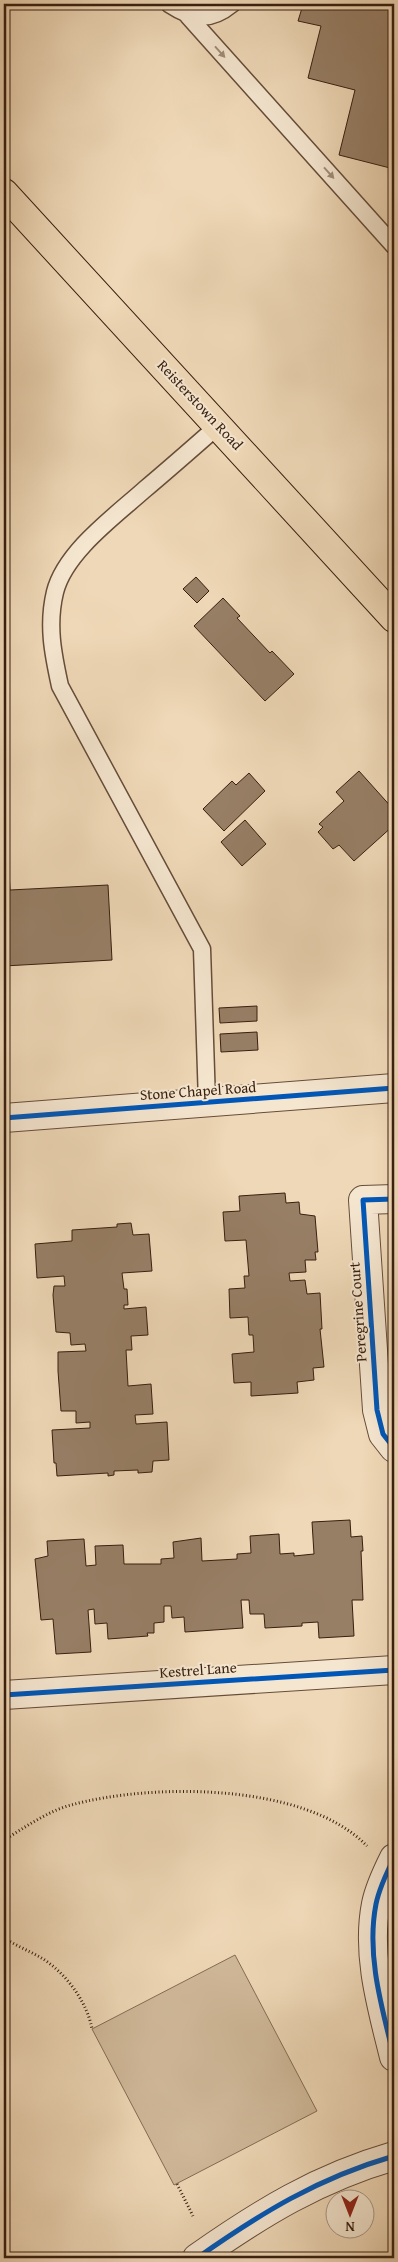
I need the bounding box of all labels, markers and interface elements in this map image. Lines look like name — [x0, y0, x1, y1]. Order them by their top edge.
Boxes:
one-way arrow — [215, 46, 226, 59]
one-way arrow — [323, 167, 335, 179]
street label: Reisterstown Road — [153, 355, 248, 455]
street label: Stone Chapel Road — [139, 1076, 257, 1105]
street label: Peregrine Court — [343, 1261, 371, 1363]
street label: Kestrel Lane — [159, 1656, 237, 1683]
north arrow — [326, 2190, 376, 2240]
text: N — [345, 2217, 355, 2237]

